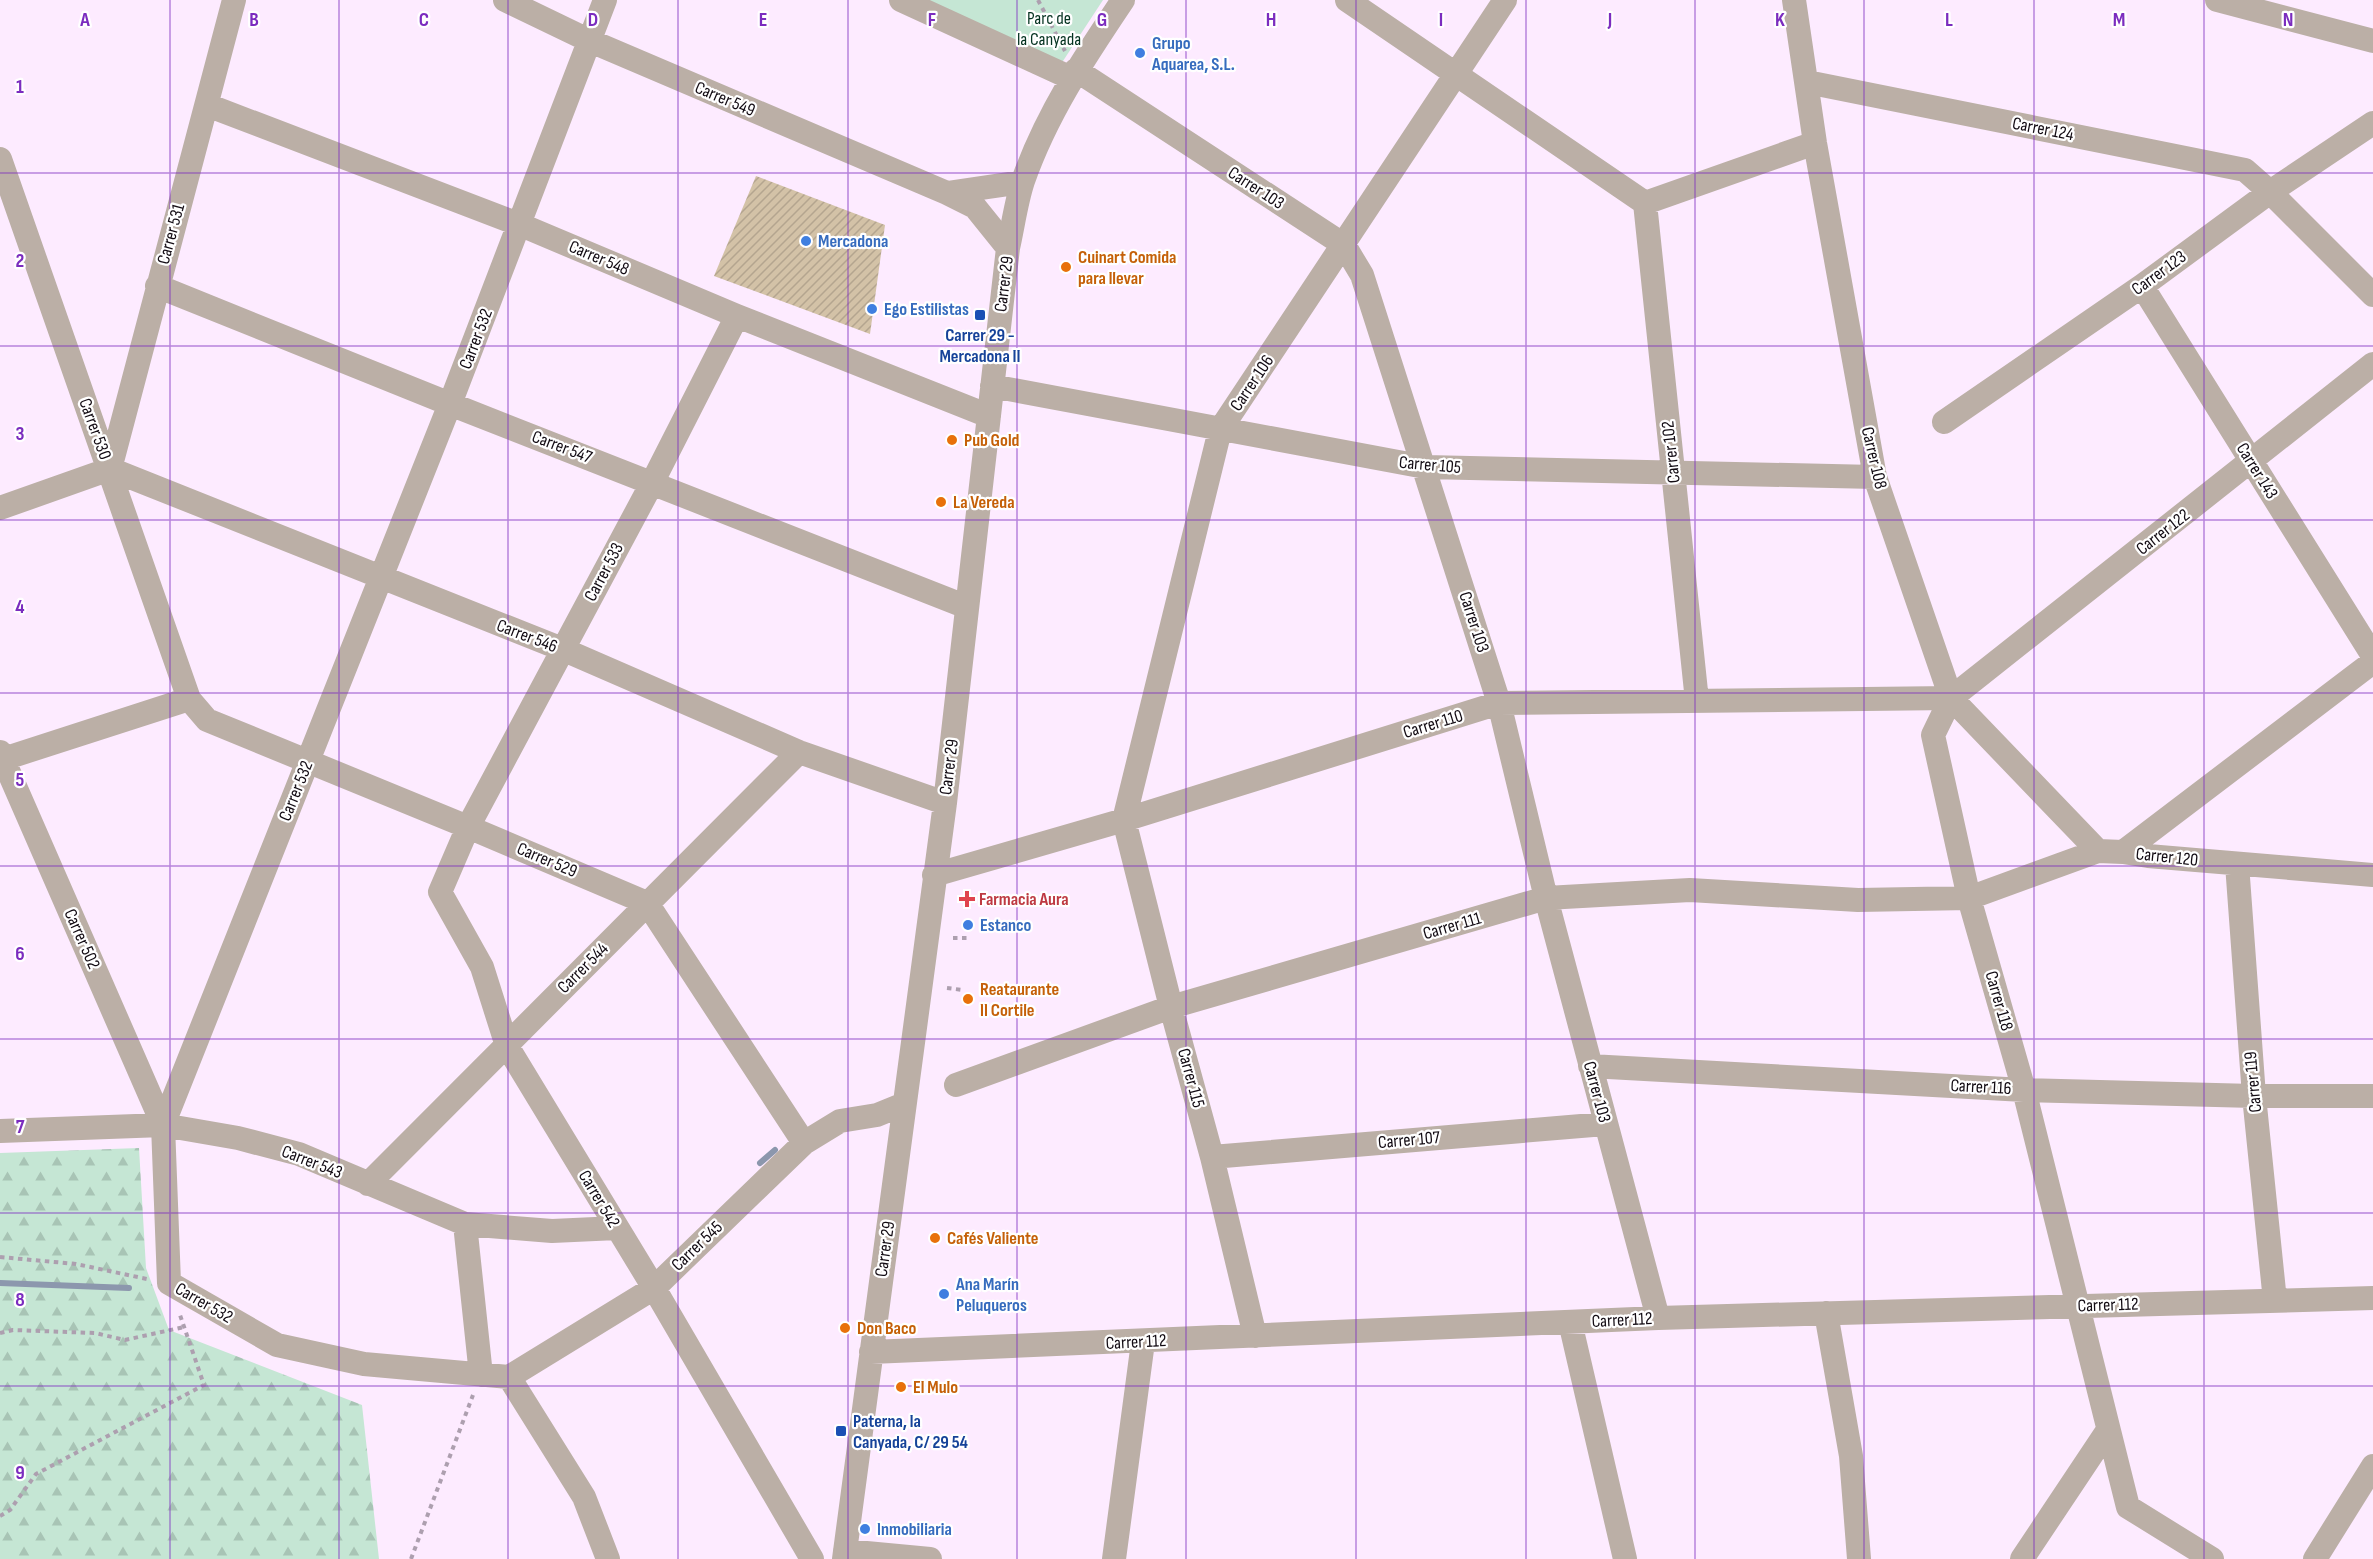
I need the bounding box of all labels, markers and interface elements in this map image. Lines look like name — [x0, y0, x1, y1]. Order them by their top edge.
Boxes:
text: A — [79, 8, 90, 32]
text: B — [249, 8, 259, 32]
text: C — [419, 8, 429, 32]
text: D — [588, 8, 598, 32]
text: E — [759, 8, 767, 32]
text: F — [928, 8, 936, 32]
park label: Parc de la Canyada — [1017, 8, 1081, 50]
text: G — [1097, 8, 1107, 32]
text: H — [1266, 8, 1276, 32]
text: I — [1439, 8, 1443, 32]
text: J — [1607, 8, 1612, 32]
text: K — [1775, 8, 1785, 32]
text: L — [1945, 8, 1953, 32]
text: M — [2113, 8, 2125, 32]
text: N — [2283, 8, 2293, 32]
place label: Grupo Aquarea, S.L. — [1151, 33, 1235, 75]
marker: Grupo Aquarea, S.L. — [1133, 46, 1147, 60]
text: 1 — [16, 75, 24, 99]
street label: Carrer 549 — [692, 77, 758, 121]
street label: Carrer 124 — [2011, 113, 2076, 145]
street label: Carrer 103 — [1224, 162, 1288, 214]
street label: Carrer 531 — [153, 201, 189, 267]
place label: Mercadona — [818, 231, 888, 252]
marker: Mercadona — [799, 234, 813, 248]
street label: Carrer 548 — [566, 236, 632, 280]
street label: Carrer 123 — [2128, 246, 2190, 300]
place label: Cuinart Comida para llevar — [1078, 247, 1176, 289]
text: 2 — [16, 249, 24, 273]
street label: Carrer 29 — [990, 255, 1018, 313]
marker: Cuinart Comida para llevar — [1059, 260, 1073, 274]
place label: Ego Estilistas — [884, 299, 969, 320]
marker: Ego Estilistas — [865, 302, 879, 316]
street label: Carrer 532 — [455, 306, 497, 372]
marker: Carrer 29 - Mercadona II — [973, 308, 987, 322]
place label: Carrer 29 - Mercadona II — [939, 325, 1021, 367]
street label: Carrer 106 — [1226, 351, 1278, 415]
street label: Carrer 530 — [74, 396, 116, 462]
street label: Carrer 102 — [1657, 420, 1685, 484]
text: 3 — [16, 422, 25, 446]
street label: Carrer 108 — [1857, 425, 1891, 491]
street label: Carrer 547 — [529, 426, 596, 468]
place label: Pub Gold — [964, 430, 1020, 451]
marker: Pub Gold — [945, 433, 959, 447]
street label: Carrer 143 — [2232, 439, 2282, 503]
street label: Carrer 105 — [1398, 452, 1462, 478]
place label: La Vereda — [953, 492, 1015, 513]
marker: La Vereda — [934, 495, 948, 509]
street label: Carrer 122 — [2132, 505, 2194, 559]
street label: Carrer 533 — [580, 539, 628, 605]
street label: Carrer 103 — [1454, 589, 1494, 655]
text: 4 — [15, 595, 25, 619]
street label: Carrer 546 — [494, 615, 560, 657]
street label: Carrer 110 — [1401, 705, 1465, 743]
street label: Carrer 29 — [935, 738, 963, 796]
street label: Carrer 532 — [274, 758, 318, 824]
text: 5 — [16, 768, 25, 792]
street label: Carrer 529 — [514, 838, 580, 882]
street label: Carrer 120 — [2135, 843, 2199, 871]
place label: Farmacia Aura — [979, 889, 1069, 910]
marker: Farmacia Aura — [960, 892, 974, 906]
street label: Carrer 502 — [60, 906, 104, 972]
street label: Carrer 111 — [1420, 908, 1484, 944]
place label: Estanco — [980, 915, 1032, 936]
marker: Estanco — [961, 918, 975, 932]
street label: Carrer 544 — [553, 938, 613, 998]
text: 6 — [15, 942, 25, 966]
street label: Carrer 118 — [1980, 969, 2018, 1033]
place label: Reataurante II Cortile — [980, 979, 1059, 1021]
marker: Reataurante II Cortile — [961, 992, 975, 1006]
street label: Carrer 115 — [1173, 1046, 1209, 1110]
street label: Carrer 119 — [2240, 1051, 2266, 1113]
street label: Carrer 103 — [1579, 1059, 1615, 1125]
street label: Carrer 116 — [1950, 1075, 2012, 1099]
text: 7 — [16, 1115, 25, 1139]
street label: Carrer 107 — [1377, 1127, 1442, 1153]
street label: Carrer 543 — [279, 1141, 345, 1183]
street label: Carrer 542 — [574, 1167, 624, 1231]
street label: Carrer 545 — [667, 1217, 727, 1275]
street label: Carrer 29 — [871, 1220, 899, 1278]
place label: Cafés Valiente — [947, 1228, 1039, 1249]
marker: Cafés Valiente — [928, 1231, 942, 1245]
place label: Ana Marín Peluqueros — [955, 1274, 1027, 1316]
street label: Carrer 532 — [172, 1278, 236, 1328]
marker: Ana Marín Peluqueros — [937, 1287, 951, 1301]
text: 8 — [15, 1288, 25, 1312]
street label: Carrer 112 — [2077, 1293, 2139, 1317]
street label: Carrer 112 — [1591, 1308, 1653, 1332]
place label: Don Baco — [857, 1318, 917, 1339]
marker: Don Baco — [838, 1321, 852, 1335]
street label: Carrer 112 — [1105, 1330, 1167, 1354]
place label: El Mulo — [913, 1377, 958, 1398]
marker: El Mulo — [894, 1380, 908, 1394]
place label: Paterna, la Canyada, C/ 29 54 — [853, 1411, 969, 1453]
marker: Paterna, la Canyada, C/ 29 54 — [834, 1424, 848, 1438]
text: 9 — [15, 1461, 25, 1485]
place label: Inmobiliaria — [877, 1519, 952, 1540]
marker: Inmobiliaria — [858, 1522, 872, 1536]

